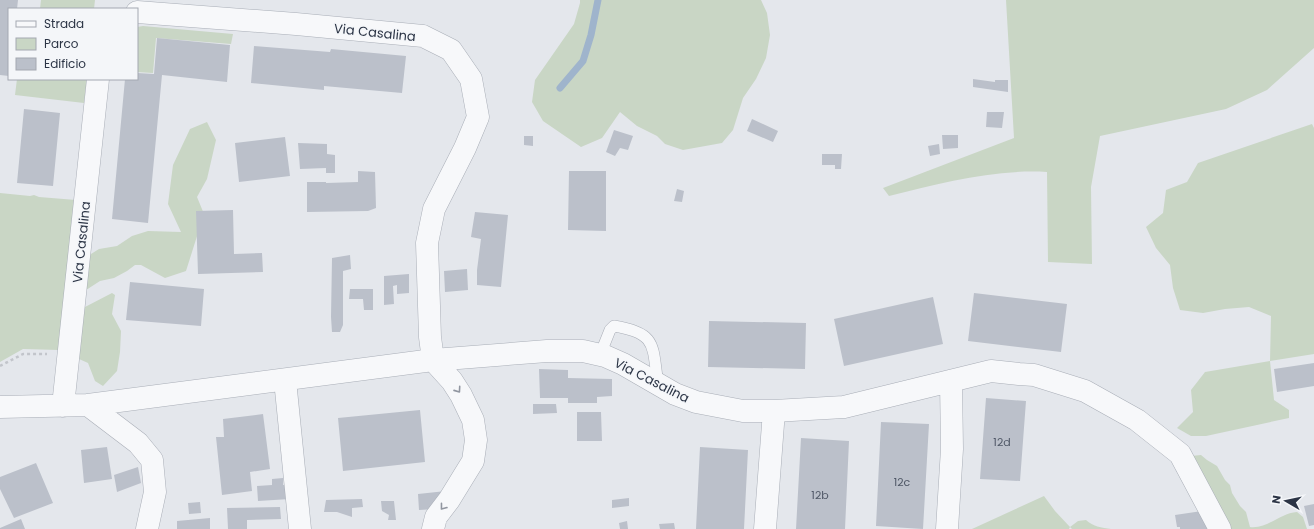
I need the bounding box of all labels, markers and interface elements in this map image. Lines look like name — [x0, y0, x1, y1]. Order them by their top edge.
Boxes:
legend — [8, 8, 138, 80]
text: Strada — [44, 15, 84, 32]
street label: Via Casalina — [333, 19, 417, 46]
text: Parco — [44, 35, 79, 52]
text: Edificio — [44, 55, 86, 72]
street label: Via Casalina — [68, 200, 95, 284]
street label: Via Casalina — [611, 353, 693, 408]
one-way arrow — [453, 386, 460, 393]
house number: 12d — [993, 434, 1011, 450]
house number: 12c — [894, 474, 911, 490]
north arrow — [1266, 481, 1306, 521]
house number: 12b — [811, 487, 829, 503]
text: N — [1268, 494, 1285, 505]
one-way arrow — [441, 503, 448, 510]

